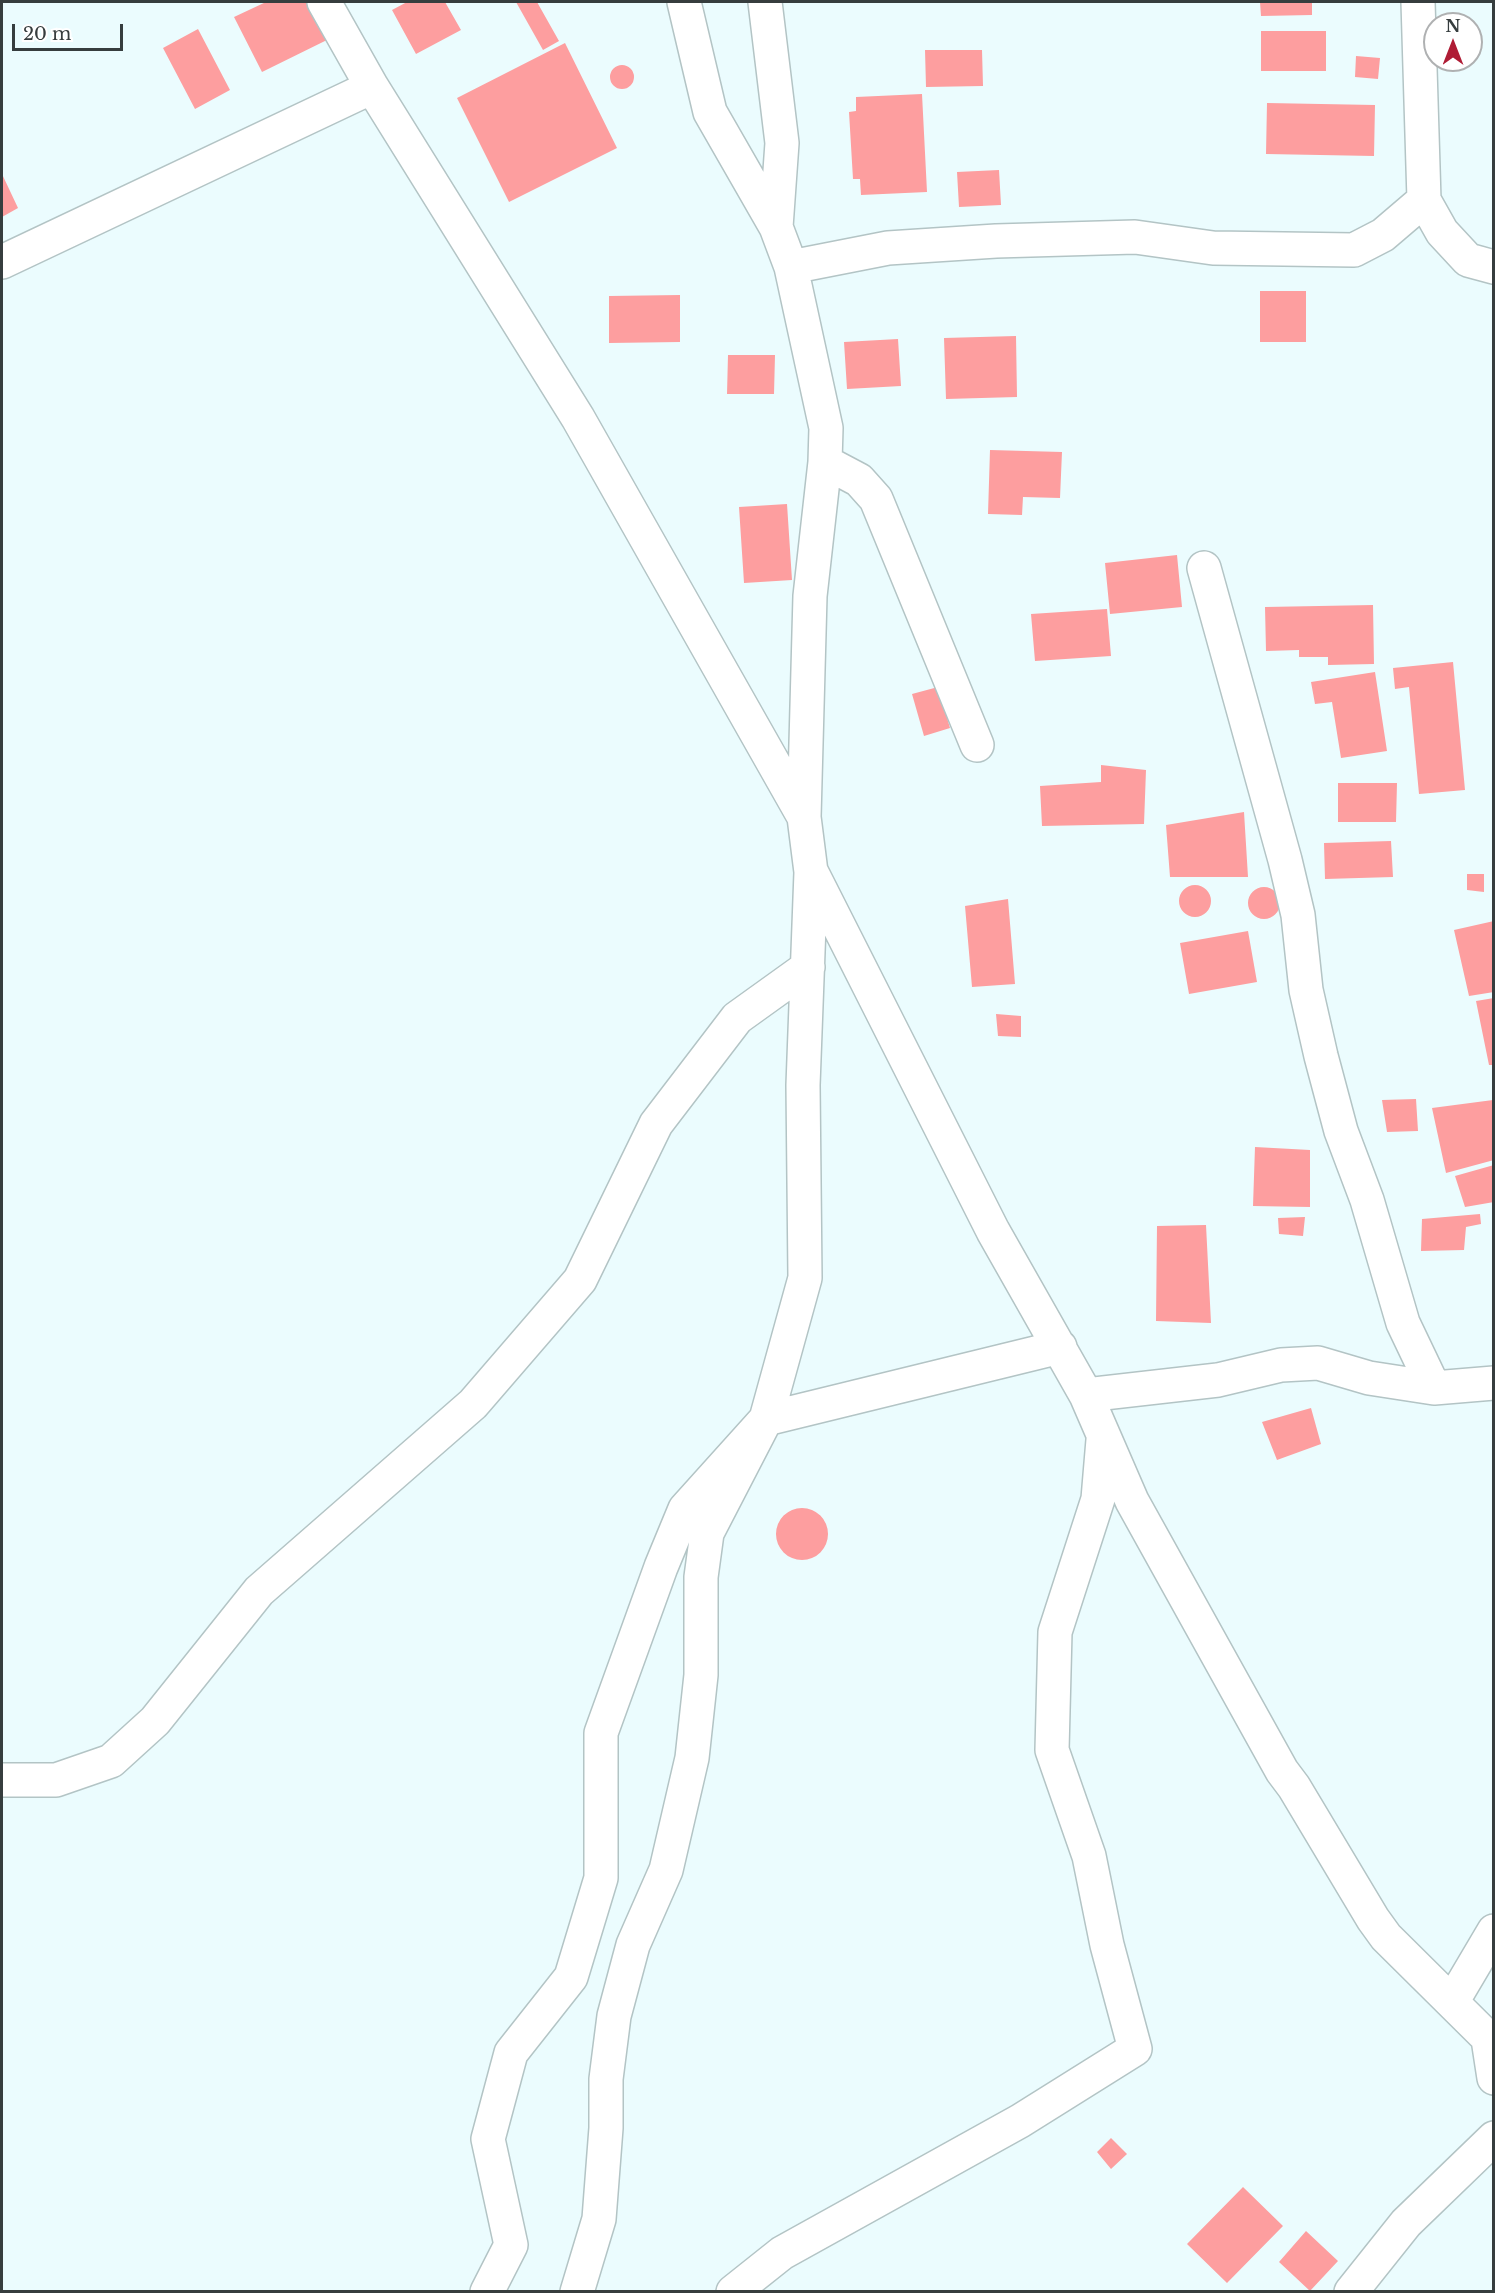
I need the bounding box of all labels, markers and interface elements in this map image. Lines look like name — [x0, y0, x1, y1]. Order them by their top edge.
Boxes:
scale bar — [15, 12, 126, 50]
north arrow — [1423, 12, 1483, 72]
text: N — [1445, 16, 1461, 36]
text: 20 m — [23, 23, 71, 45]

